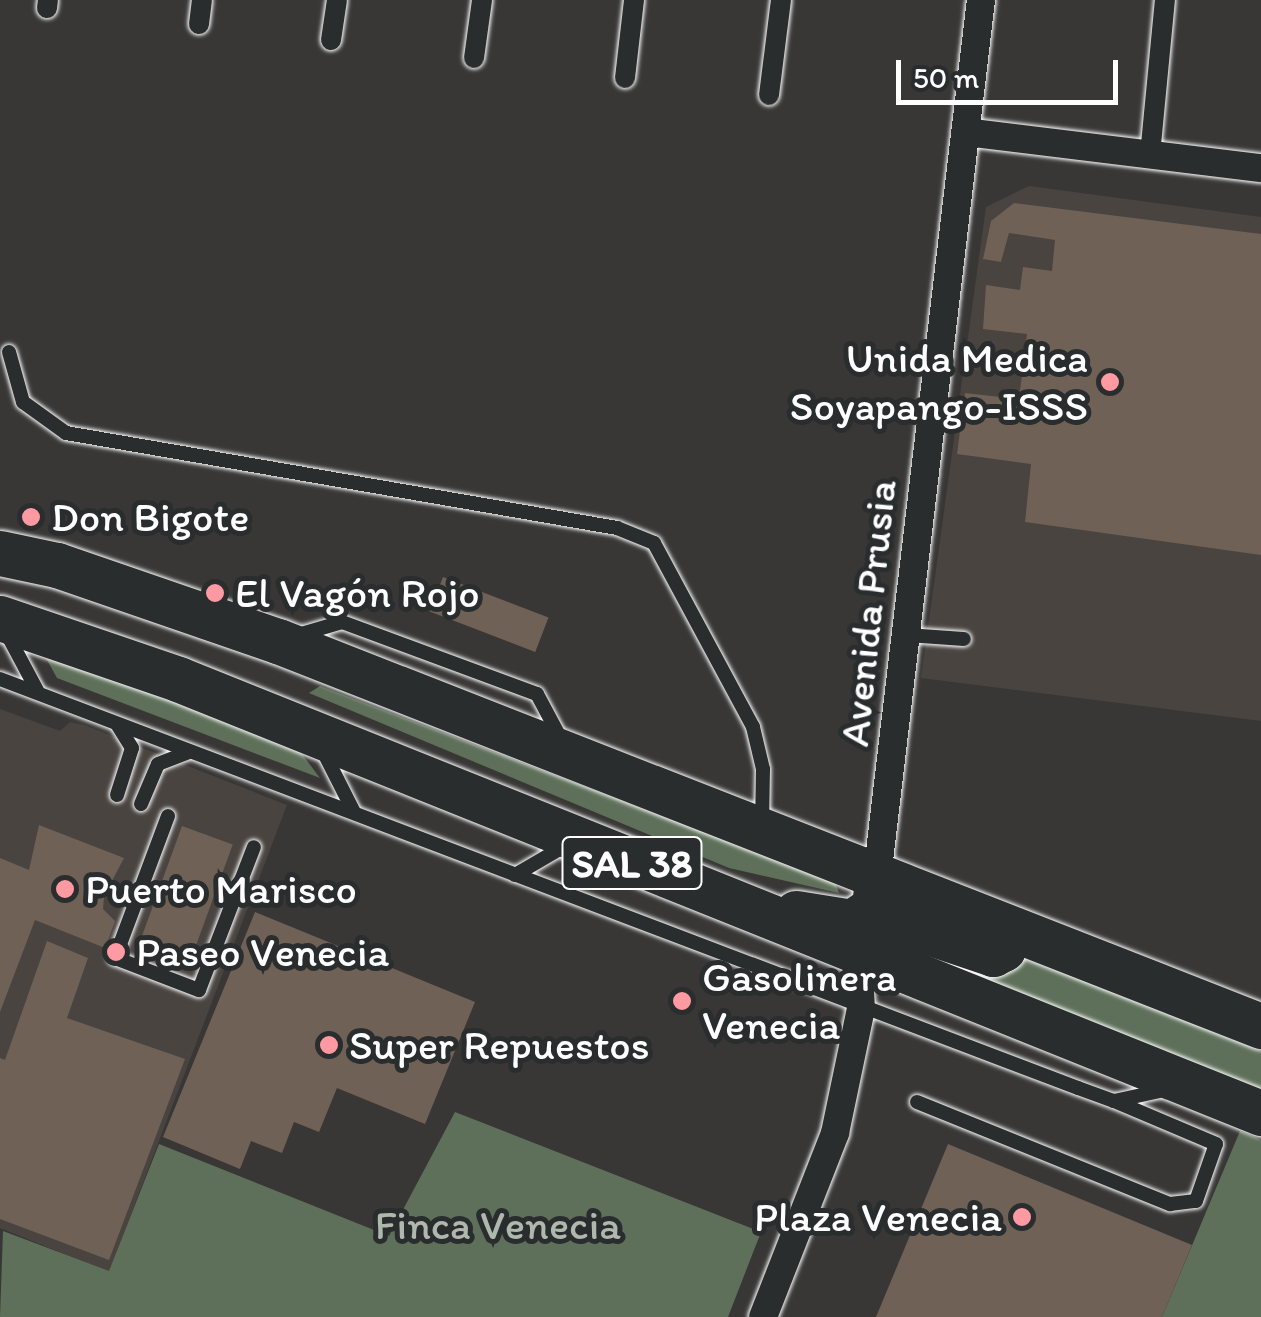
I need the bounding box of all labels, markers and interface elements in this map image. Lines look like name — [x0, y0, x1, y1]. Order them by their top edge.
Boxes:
scale bar — [901, 40, 1124, 102]
text: 50 m — [913, 59, 979, 96]
place label: Unida Medica Soyapango-ISSS — [790, 333, 1088, 432]
marker: Unida Medica Soyapango-ISSS — [1097, 369, 1123, 395]
street label: Avenida Prusia — [829, 477, 907, 749]
place label: Don Bigote — [51, 492, 250, 542]
marker: Don Bigote — [20, 506, 42, 528]
place label: El Vagón Rojo — [235, 568, 478, 618]
marker: El Vagón Rojo — [204, 582, 226, 604]
road number: SAL 38 — [560, 828, 704, 898]
place label: Puerto Marisco — [85, 864, 357, 914]
marker: Puerto Marisco — [54, 878, 76, 900]
place label: Paseo Venecia — [136, 927, 388, 977]
marker: Paseo Venecia — [105, 941, 127, 963]
place label: Gasolinera Venecia — [702, 952, 897, 1050]
marker: Gasolinera Venecia — [671, 990, 693, 1012]
place label: Super Repuestos — [349, 1020, 649, 1070]
marker: Super Repuestos — [318, 1034, 340, 1056]
place label: Plaza Venecia — [757, 1192, 1002, 1242]
park label: Finca Venecia — [376, 1200, 620, 1250]
marker: Plaza Venecia — [1011, 1206, 1033, 1228]

